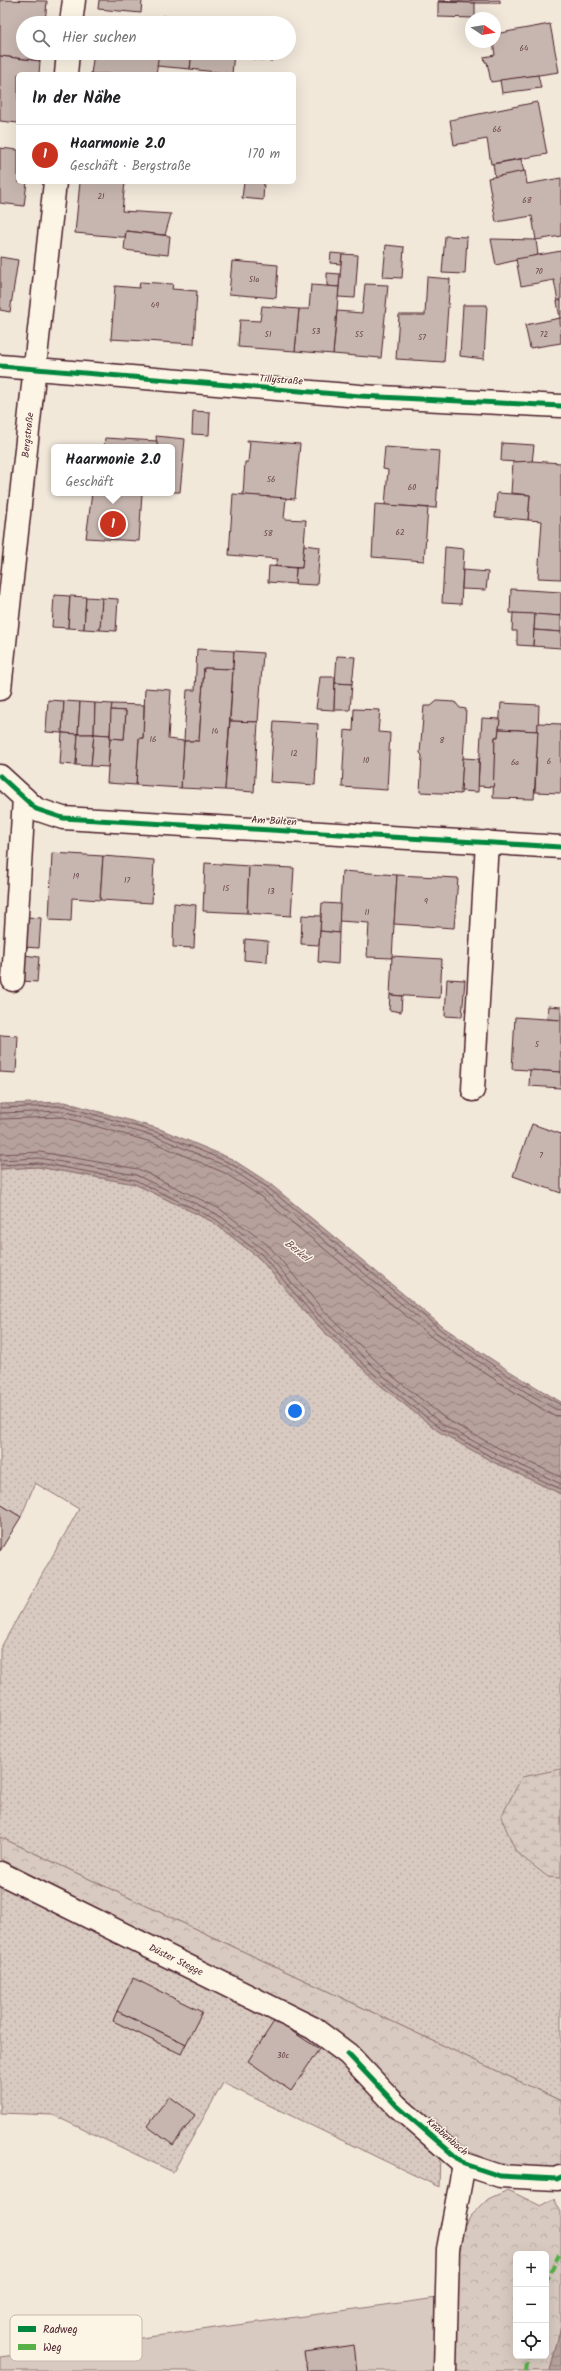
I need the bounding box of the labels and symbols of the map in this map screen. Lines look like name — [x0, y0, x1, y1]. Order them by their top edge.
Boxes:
north arrow — [465, 12, 501, 48]
house number: 64 — [520, 42, 529, 55]
house number: 66 — [493, 123, 501, 136]
house number: 21 — [97, 190, 105, 203]
house number: 68 — [522, 194, 532, 207]
house number: 70 — [535, 265, 543, 278]
house number: 51a — [249, 273, 260, 286]
house number: 49 — [151, 299, 159, 312]
house number: 53 — [312, 325, 321, 338]
house number: 51 — [265, 328, 272, 341]
house number: 55 — [355, 328, 364, 341]
house number: 72 — [540, 328, 549, 341]
house number: 57 — [418, 331, 426, 344]
street label: Tillystraße — [259, 370, 304, 390]
street label: Bergstraße — [18, 411, 38, 458]
house number: 56 — [267, 473, 275, 486]
house number: 60 — [408, 481, 416, 494]
pin: 1 — [100, 509, 126, 539]
house number: 62 — [395, 526, 405, 539]
house number: 58 — [263, 527, 273, 540]
house number: 14 — [212, 725, 219, 738]
house number: 16 — [150, 733, 156, 746]
house number: 8 — [440, 734, 445, 747]
house number: 12 — [290, 747, 298, 760]
house number: 10 — [363, 754, 369, 767]
house number: 6 — [547, 755, 551, 768]
house number: 6a — [511, 756, 519, 769]
street label: Am Bülten — [251, 812, 297, 830]
house number: 19 — [73, 870, 79, 883]
house number: 17 — [124, 874, 130, 887]
house number: 15 — [223, 882, 230, 895]
house number: 13 — [267, 885, 275, 898]
house number: 9 — [424, 895, 428, 908]
house number: 11 — [364, 906, 370, 919]
house number: 5 — [535, 1038, 540, 1051]
house number: 7 — [539, 1149, 543, 1162]
water label: Berkel — [280, 1235, 315, 1268]
your location — [285, 1401, 305, 1421]
street label: Düster Stegge — [146, 1940, 206, 1980]
house number: 30c — [277, 2049, 289, 2062]
street label: Knabenbach — [423, 2114, 471, 2160]
legend — [10, 2315, 142, 2361]
text: Radweg — [43, 2321, 78, 2339]
text: Weg — [43, 2339, 62, 2357]

